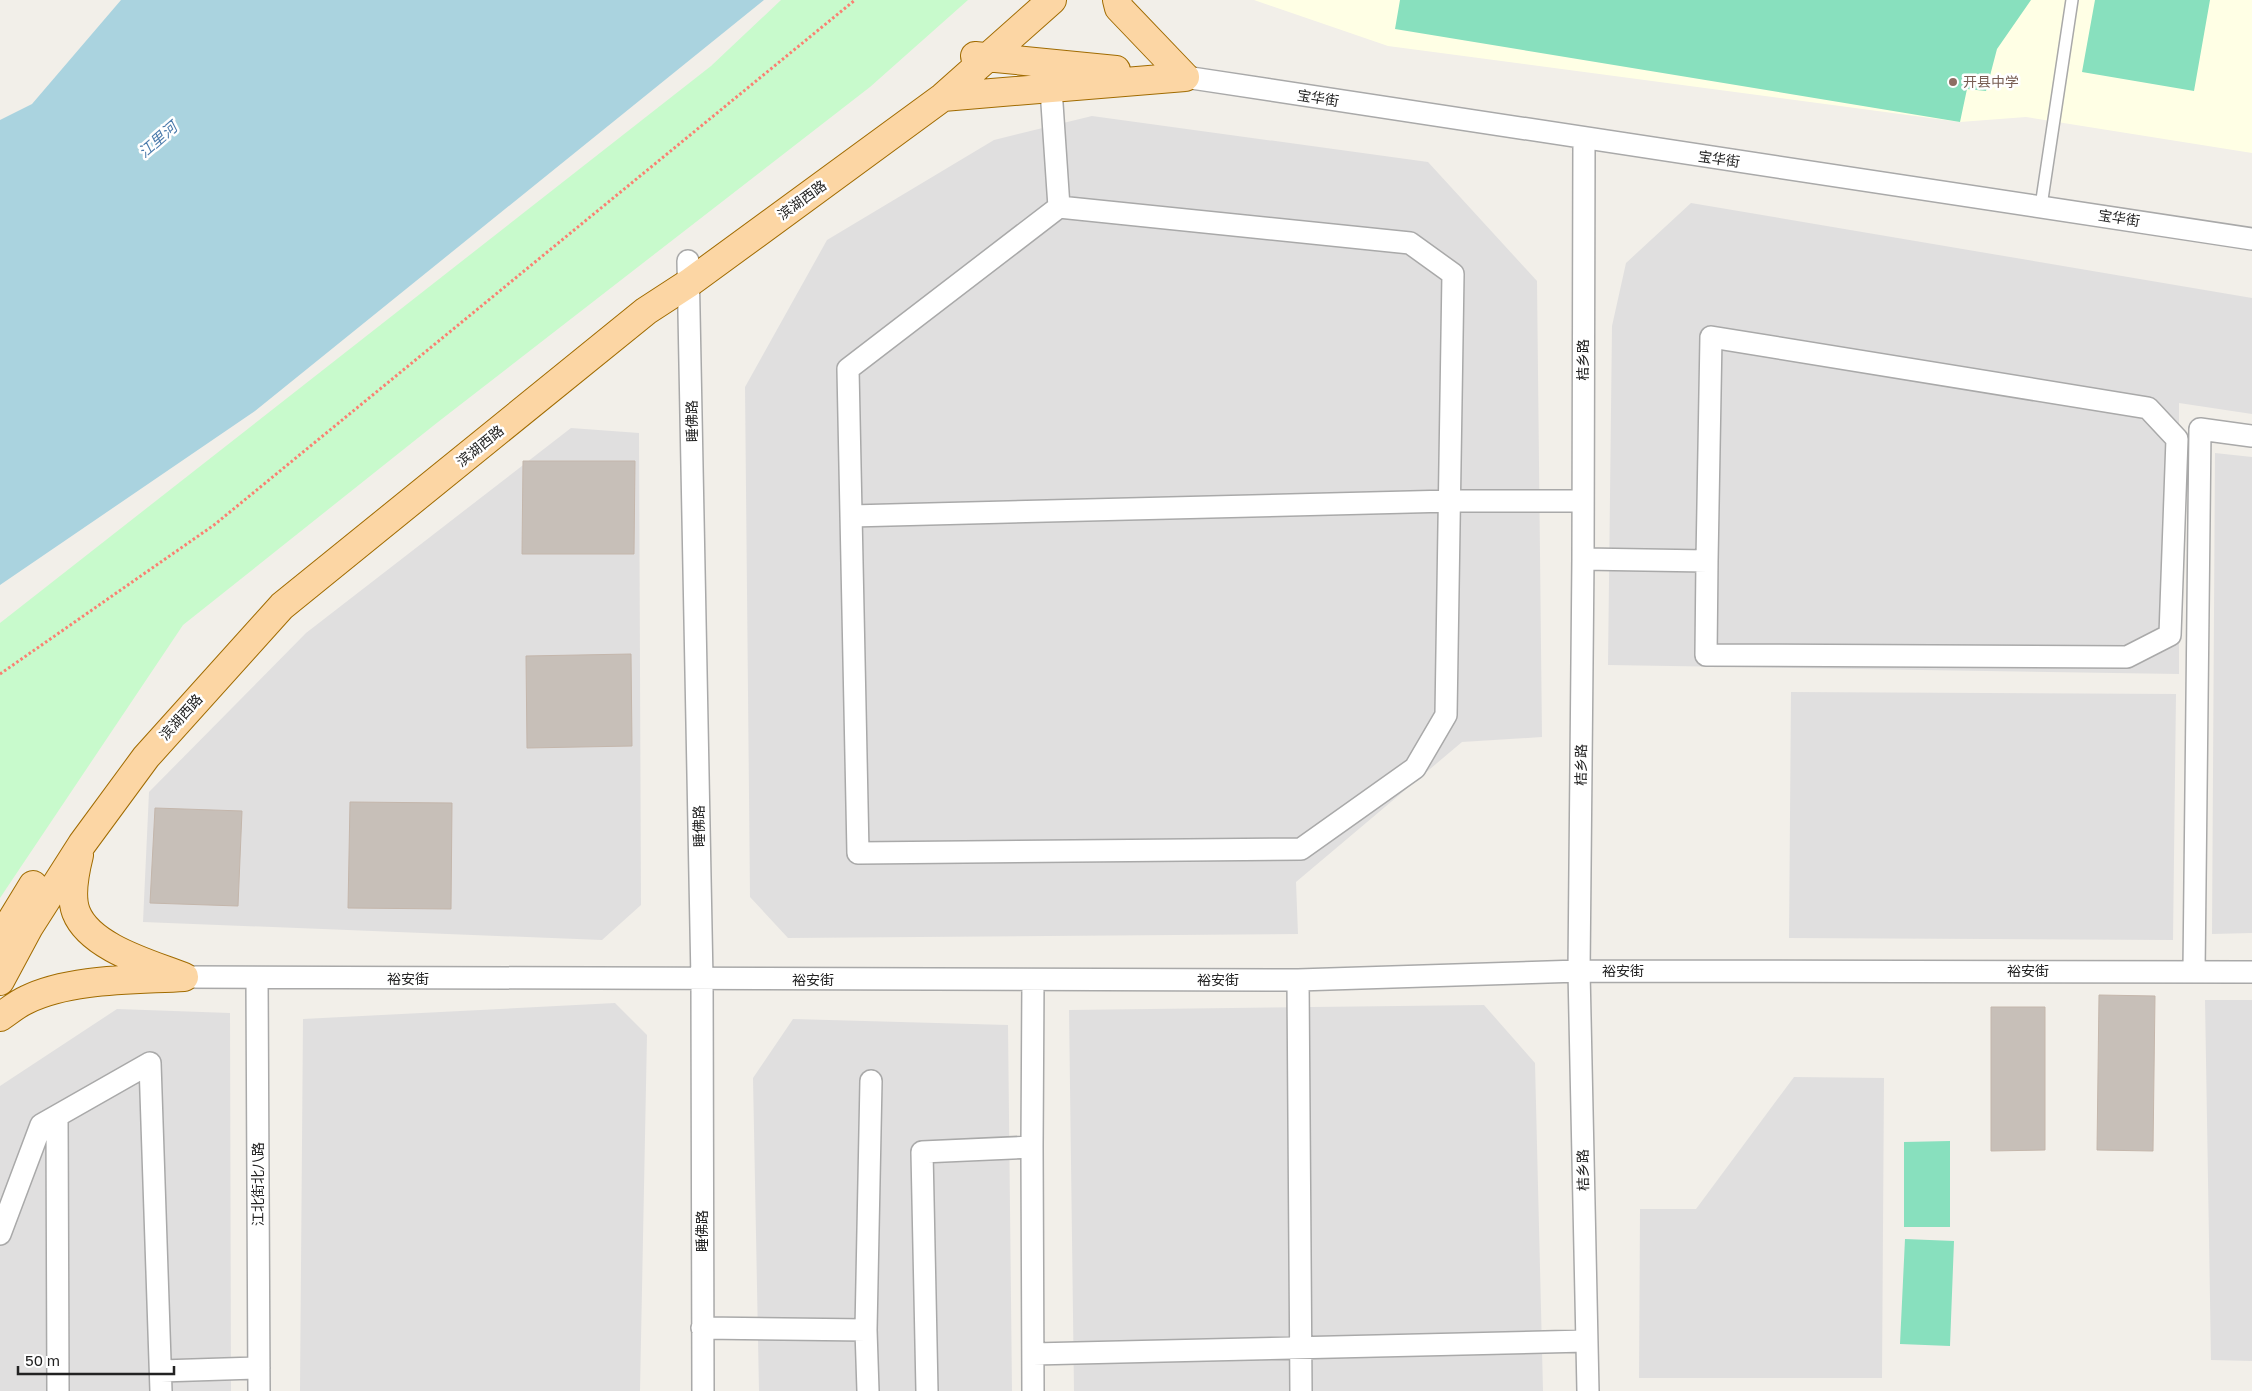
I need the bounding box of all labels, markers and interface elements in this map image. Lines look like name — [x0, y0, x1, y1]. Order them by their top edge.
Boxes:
place label: 开县中学 — [1963, 73, 2019, 90]
marker: 开县中学 — [1947, 76, 1959, 88]
street label: 宝华街 — [1296, 86, 1340, 109]
water label: 江里河 — [134, 116, 182, 161]
street label: 宝华街 — [1697, 147, 1741, 170]
street label: 滨湖西路 — [774, 176, 829, 223]
street label: 宝华街 — [2097, 206, 2141, 229]
street label: 桔乡路 — [1574, 339, 1591, 381]
street label: 睡佛路 — [683, 400, 700, 442]
street label: 滨湖西路 — [453, 421, 507, 470]
street label: 滨湖西路 — [156, 690, 206, 743]
street label: 桔乡路 — [1572, 744, 1589, 786]
street label: 睡佛路 — [690, 805, 707, 847]
street label: 裕安街 — [1602, 962, 1644, 979]
street label: 裕安街 — [2007, 962, 2049, 979]
street label: 裕安街 — [387, 970, 429, 987]
street label: 裕安街 — [792, 971, 834, 988]
street label: 裕安街 — [1197, 971, 1239, 988]
street label: 江北街北八路 — [249, 1142, 266, 1226]
street label: 桔乡路 — [1574, 1149, 1591, 1191]
street label: 睡佛路 — [693, 1210, 710, 1252]
scale bar — [18, 1344, 174, 1376]
text: 50 m — [25, 1351, 60, 1369]

